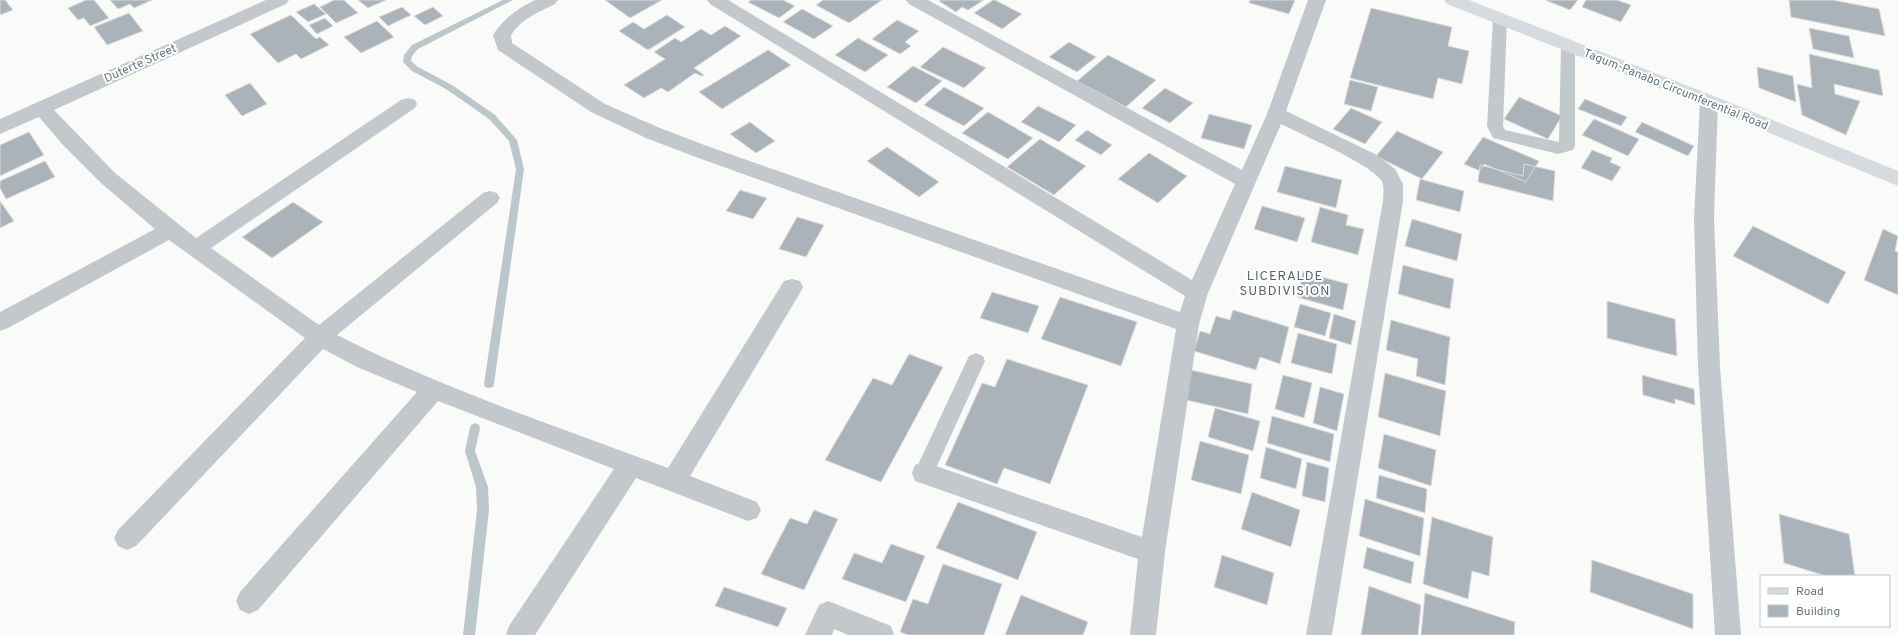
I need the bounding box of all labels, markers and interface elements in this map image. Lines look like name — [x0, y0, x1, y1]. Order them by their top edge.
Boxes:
street label: Duterte Street — [102, 41, 179, 87]
street label: Tagum-Panabo Circumferential Road — [1581, 45, 1770, 134]
district label: LICERALDE SUBDIVISION — [1240, 269, 1330, 300]
legend — [1760, 575, 1890, 627]
text: Road — [1796, 584, 1824, 600]
text: Building — [1796, 604, 1840, 620]

